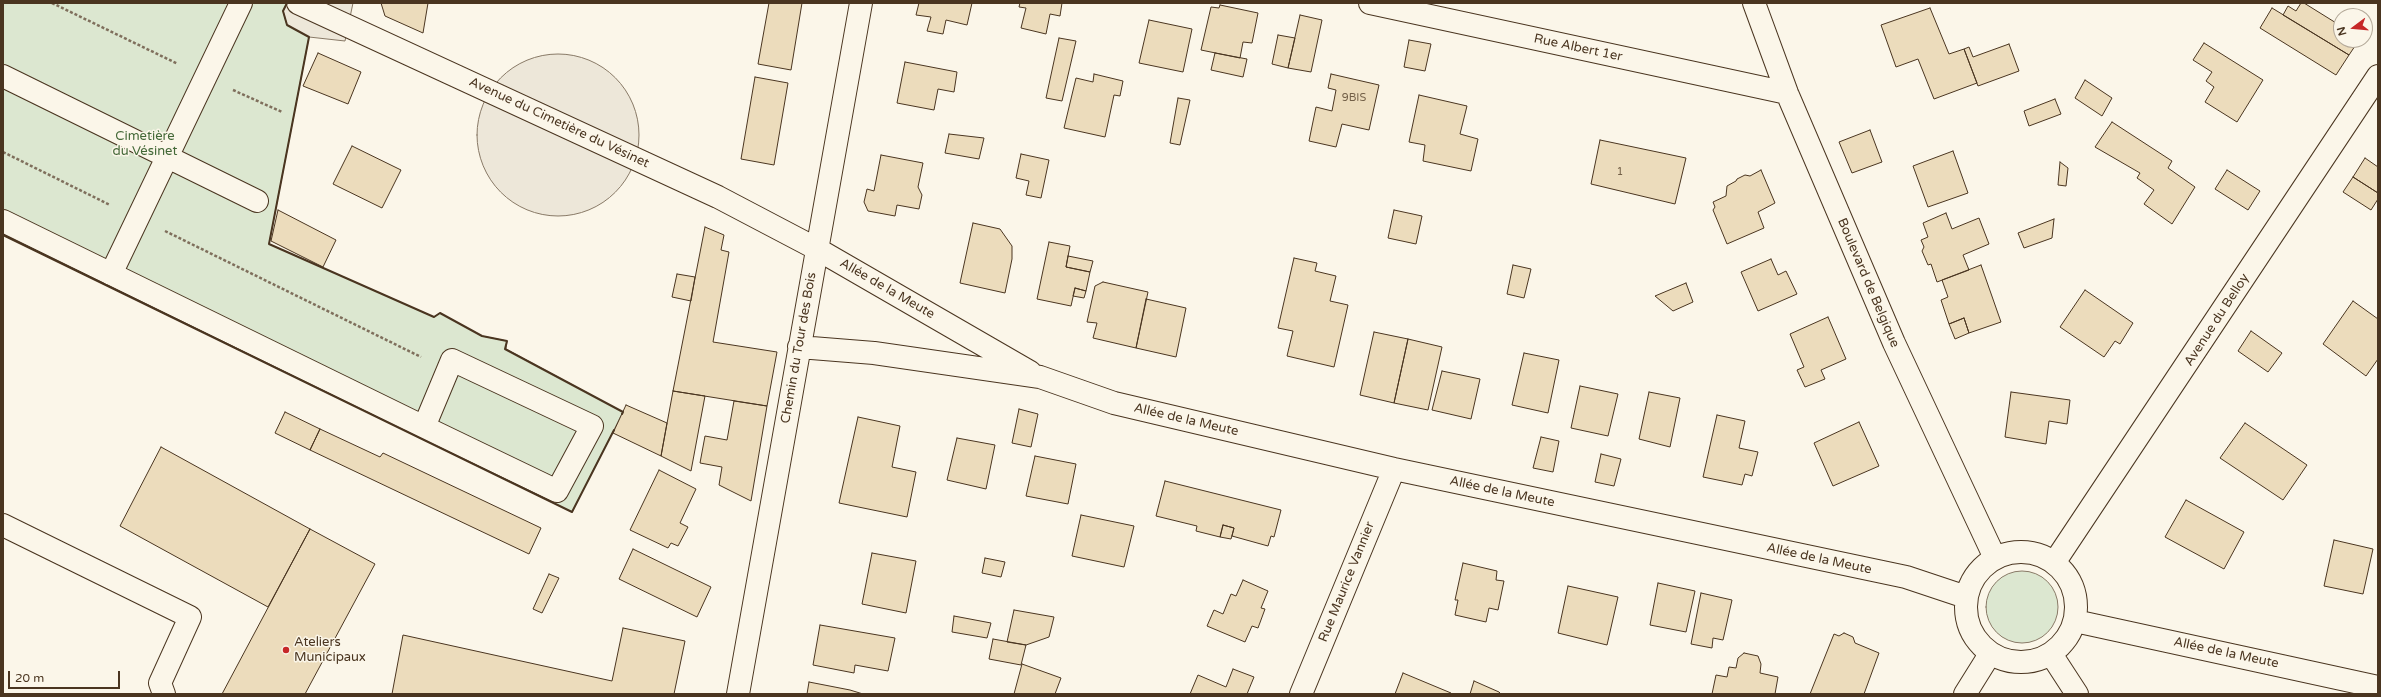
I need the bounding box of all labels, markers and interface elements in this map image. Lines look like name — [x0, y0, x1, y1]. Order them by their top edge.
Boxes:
north arrow — [2333, 8, 2373, 48]
text: N — [2334, 25, 2349, 37]
street label: Rue Albert 1er — [1532, 31, 1624, 65]
street label: Avenue du Cimetière du Vésinet — [466, 74, 652, 172]
house number: 9BIS — [1342, 91, 1366, 105]
park label: Cimetière du Vésinet — [113, 129, 177, 160]
house number: 1 — [1617, 165, 1623, 179]
street label: Boulevard de Belgique — [1834, 216, 1902, 350]
street label: Allée de la Meute — [837, 256, 937, 322]
street label: Chemin du Tour des Bois — [778, 271, 820, 425]
street label: Avenue du Belloy — [2181, 271, 2253, 369]
street label: Allée de la Meute — [1132, 400, 1240, 440]
street label: Allée de la Meute — [1448, 473, 1556, 511]
street label: Rue Maurice Vannier — [1316, 520, 1378, 644]
street label: Allée de la Meute — [1765, 540, 1873, 578]
street label: Allée de la Meute — [2172, 634, 2280, 672]
place label: Ateliers Municipaux — [294, 635, 366, 666]
marker: Ateliers Municipaux — [281, 645, 291, 655]
scale bar — [10, 663, 122, 689]
text: 20 m — [15, 671, 44, 685]

